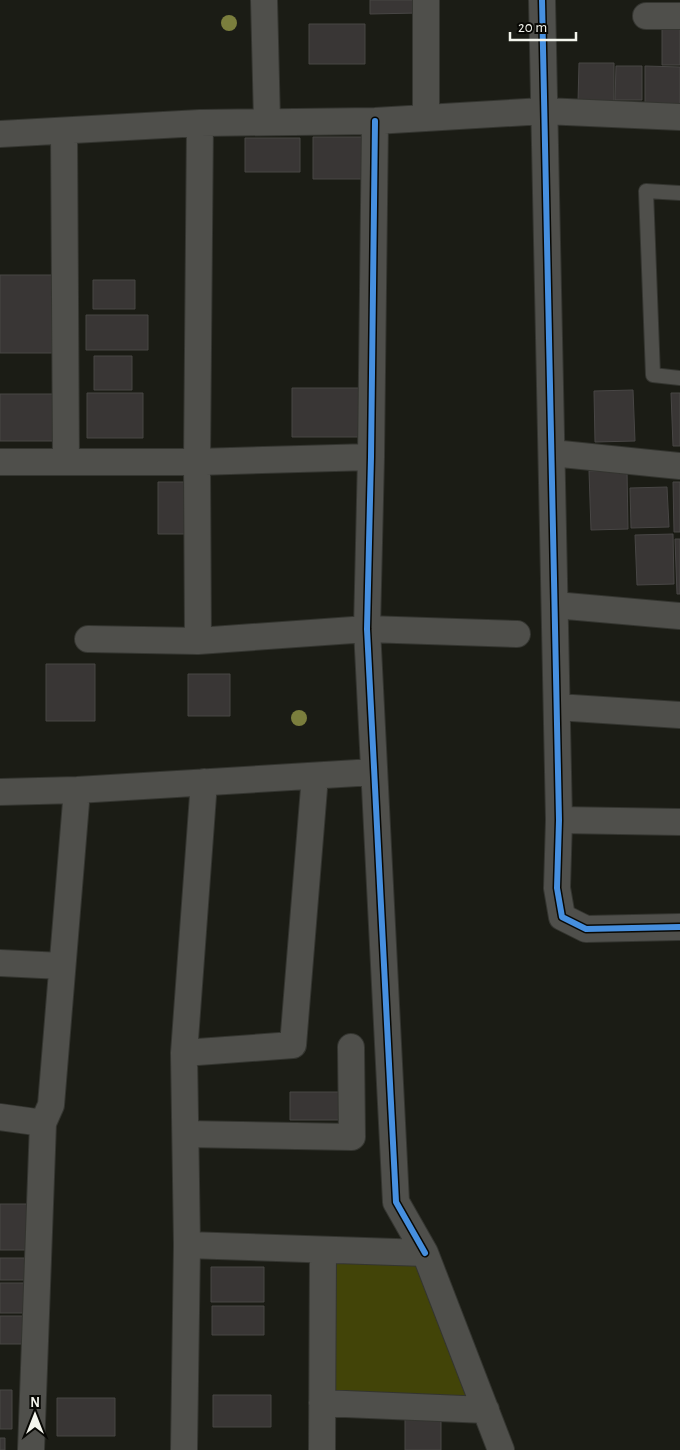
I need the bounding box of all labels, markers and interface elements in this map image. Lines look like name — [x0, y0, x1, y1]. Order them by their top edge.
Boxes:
scale bar — [510, 10, 576, 42]
text: 20 m — [518, 20, 547, 35]
north arrow — [10, 1390, 60, 1440]
text: N — [30, 1396, 40, 1410]

